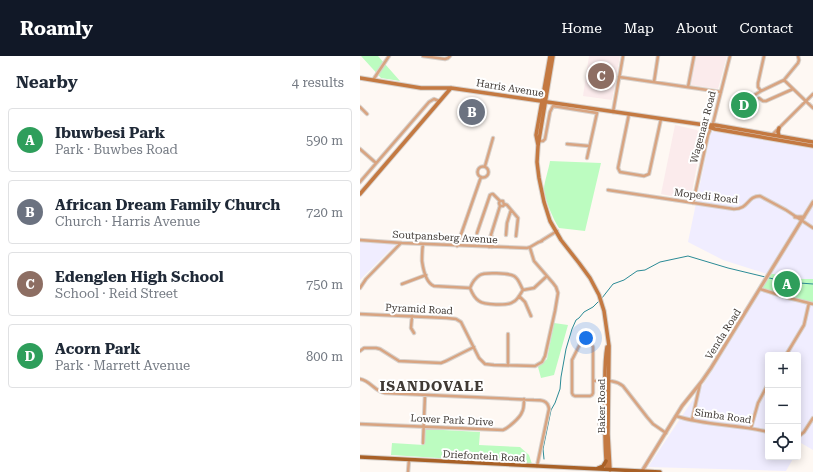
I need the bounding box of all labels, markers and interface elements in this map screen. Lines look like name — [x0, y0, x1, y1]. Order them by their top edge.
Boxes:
text: Roamly — [20, 17, 93, 40]
text: Home — [561, 20, 602, 36]
text: Map — [624, 20, 654, 36]
text: About — [676, 20, 718, 36]
text: Contact — [740, 20, 793, 36]
pin: C — [588, 61, 614, 91]
text: Nearby — [16, 72, 78, 92]
text: 4 results — [292, 75, 344, 90]
street label: Harris Avenue — [475, 77, 545, 99]
street label: Wagenaar Road — [688, 89, 718, 164]
pin: D — [731, 90, 757, 120]
pin: B — [459, 97, 485, 127]
text: Ibuwbesi Park — [55, 124, 165, 142]
text: A — [25, 133, 35, 148]
text: 590 m — [306, 133, 343, 148]
text: Park · Buwbes Road — [55, 142, 178, 157]
street label: Mopedi Road — [673, 187, 739, 205]
text: African Dream Family Church — [55, 196, 280, 214]
text: B — [25, 205, 35, 220]
text: 720 m — [306, 205, 343, 220]
text: Church · Harris Avenue — [55, 214, 200, 229]
street label: Soutpansberg Avenue — [392, 229, 498, 245]
text: Edenglen High School — [55, 268, 224, 286]
pin: A — [774, 269, 800, 299]
text: C — [25, 277, 35, 292]
text: 750 m — [306, 277, 343, 292]
text: School · Reid Street — [55, 286, 178, 301]
street label: Pyramid Road — [385, 302, 454, 316]
street label: Venda Road — [703, 306, 743, 361]
your location — [576, 328, 596, 348]
text: Acorn Park — [55, 340, 141, 358]
text: D — [25, 349, 35, 364]
text: 800 m — [306, 349, 343, 364]
map controls — [765, 352, 801, 460]
button: + — [765, 352, 801, 388]
text: Park · Marrett Avenue — [55, 358, 190, 373]
district label: ISANDOVALE — [380, 378, 484, 394]
street label: Baker Road — [596, 378, 607, 433]
button: − — [765, 388, 801, 424]
street label: Simba Road — [694, 407, 753, 426]
street label: Lower Park Drive — [410, 412, 494, 428]
button: locate — [765, 424, 801, 460]
street label: Driefontein Road — [442, 448, 526, 464]

